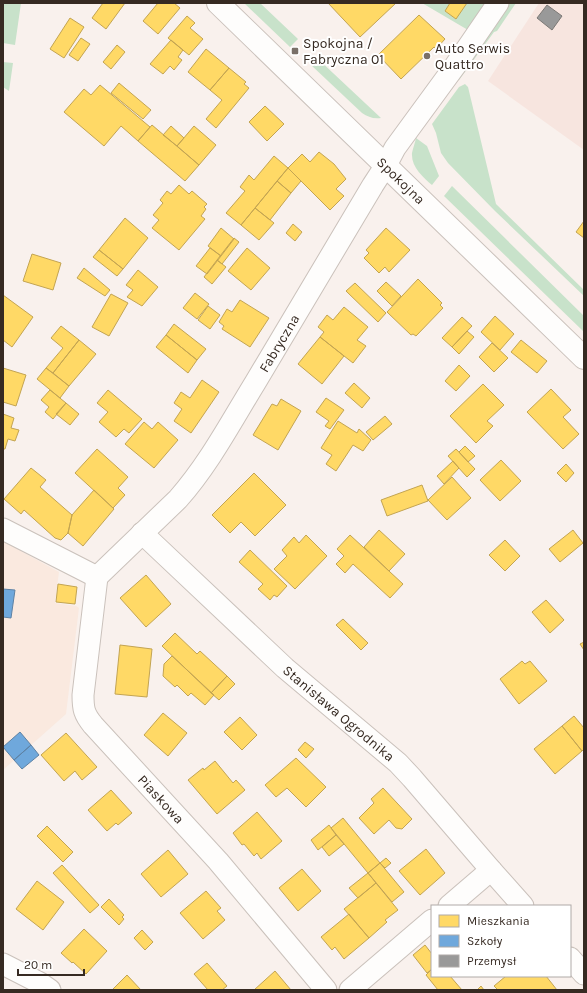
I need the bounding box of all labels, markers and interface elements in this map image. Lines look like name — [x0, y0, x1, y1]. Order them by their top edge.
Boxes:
place label: Spokojna / Fabryczna 01 — [303, 35, 384, 68]
place label: Auto Serwis Quattro — [435, 40, 510, 73]
marker: Spokojna / Fabryczna 01 — [290, 46, 300, 56]
marker: Auto Serwis Quattro — [422, 51, 432, 61]
street label: Spokojna — [373, 154, 428, 208]
street label: Fabryczna — [256, 311, 303, 375]
street label: Stanisława Ogrodnika — [279, 662, 398, 765]
street label: Piaskowa — [134, 771, 187, 827]
legend — [431, 905, 571, 977]
text: Mieszkania — [467, 914, 530, 928]
text: Szkoły — [467, 934, 503, 948]
scale bar — [18, 951, 84, 977]
text: Przemysł — [467, 954, 517, 968]
text: 20 m — [24, 958, 52, 972]

